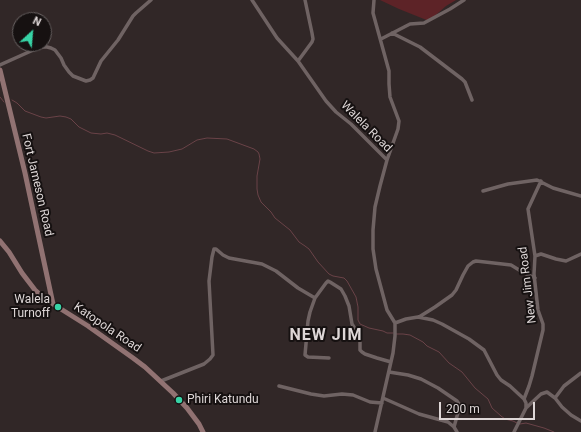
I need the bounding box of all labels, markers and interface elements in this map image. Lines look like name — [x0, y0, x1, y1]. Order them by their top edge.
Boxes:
north arrow — [12, 12, 52, 52]
text: N — [31, 14, 43, 29]
street label: Walela Road — [337, 98, 395, 156]
street label: Fort Jameson Road — [18, 132, 56, 238]
street label: New Jim Road — [516, 246, 540, 324]
place label: Walela Turnoff — [11, 293, 50, 321]
street label: Katopola Road — [71, 300, 143, 356]
marker: Walela Turnoff — [53, 302, 63, 312]
district label: NEW JIM — [290, 326, 362, 346]
place label: Phiri Katundu — [187, 393, 259, 407]
scale bar — [441, 394, 537, 420]
marker: Phiri Katundu — [174, 395, 184, 405]
text: 200 m — [446, 402, 480, 416]

